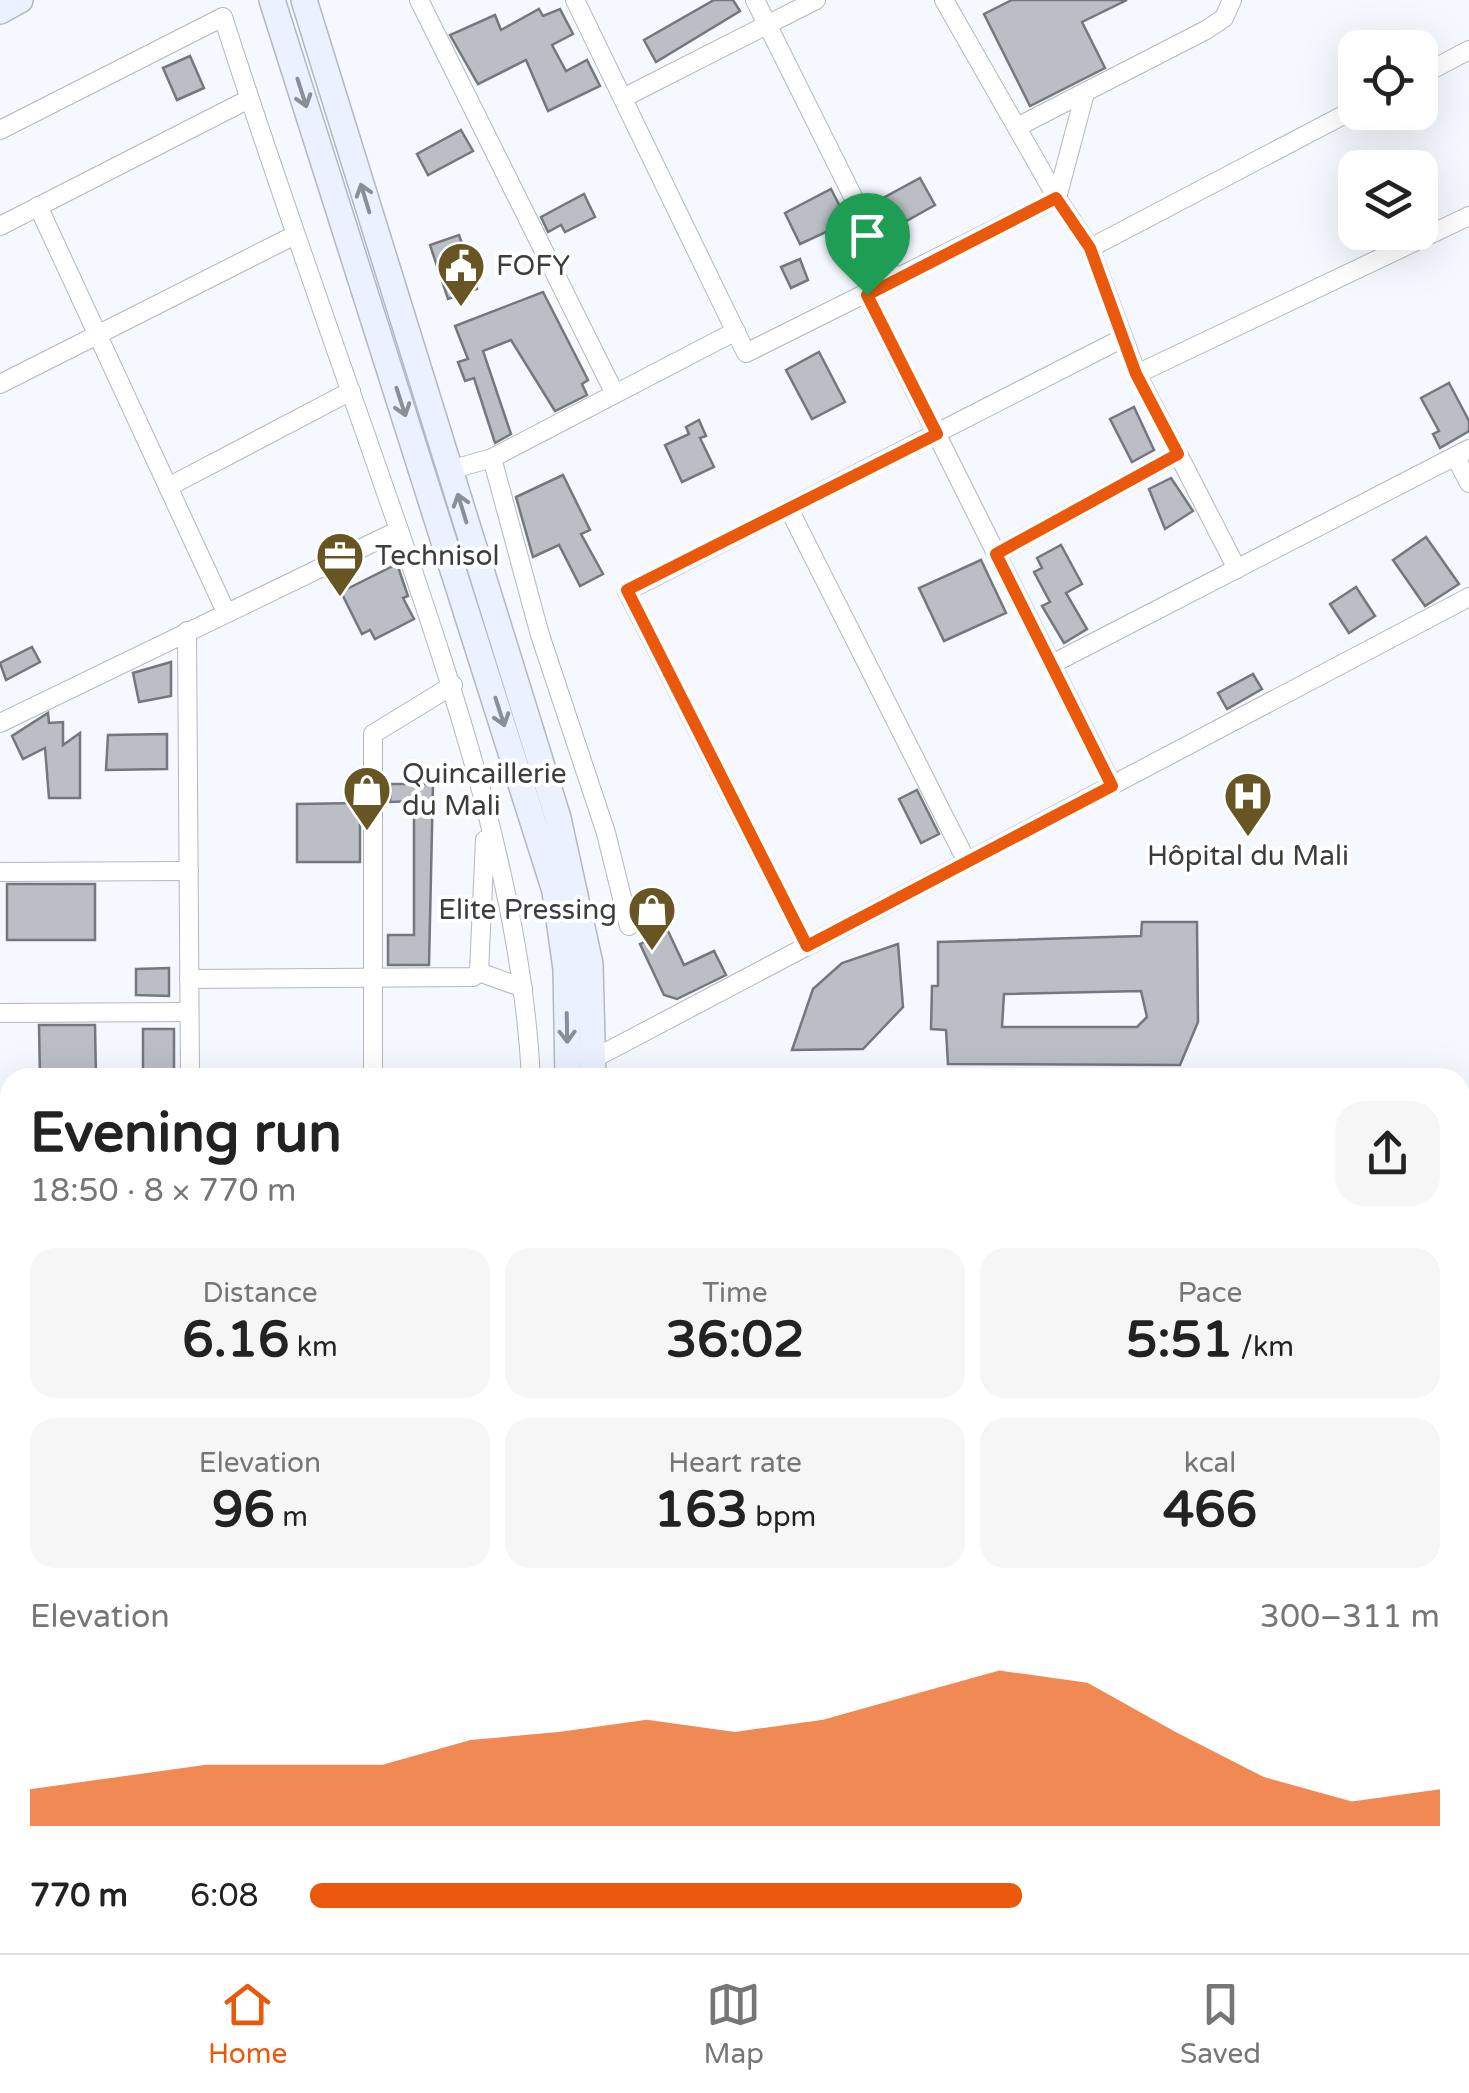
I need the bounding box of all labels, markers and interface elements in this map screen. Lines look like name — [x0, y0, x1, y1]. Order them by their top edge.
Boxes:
map controls — [1338, 30, 1438, 250]
button: locate — [1338, 30, 1438, 130]
one-way arrow — [294, 76, 312, 108]
button: layers — [1338, 150, 1438, 250]
one-way arrow — [355, 183, 373, 214]
pin — [825, 193, 910, 296]
icon: arrive — [840, 208, 895, 263]
public building icon: FOFY — [435, 240, 487, 308]
place label: FOFY — [496, 249, 570, 283]
one-way arrow — [393, 386, 411, 418]
one-way arrow — [452, 493, 470, 525]
office icon: Technisol — [314, 530, 366, 598]
place label: Technisol — [375, 539, 500, 573]
one-way arrow — [493, 695, 511, 727]
place label: Quincaillerie du Mali — [402, 757, 567, 823]
shop icon: Quincaillerie du Mali — [341, 764, 393, 832]
hospital icon: Hôpital du Mali — [1222, 770, 1274, 838]
place label: Hôpital du Mali — [1147, 839, 1349, 873]
shop icon: Elite Pressing — [626, 884, 678, 952]
place label: Elite Pressing — [438, 893, 617, 927]
one-way arrow — [558, 1011, 577, 1043]
text: Evening run — [30, 1101, 342, 1167]
button: share — [1335, 1101, 1440, 1206]
text: 18:50 · 8 × 770 m — [30, 1172, 296, 1210]
text: Distance — [202, 1276, 318, 1310]
text: Time — [702, 1276, 768, 1310]
text: Pace — [1178, 1276, 1242, 1310]
text: 6.16 — [182, 1310, 289, 1370]
text: 36:02 — [666, 1310, 804, 1370]
text: 5:51 — [1126, 1310, 1233, 1370]
text: km — [289, 1330, 338, 1364]
text: /km — [1233, 1330, 1294, 1364]
text: Elevation — [199, 1446, 321, 1480]
text: Heart rate — [668, 1446, 802, 1480]
text: kcal — [1184, 1446, 1236, 1480]
text: 96 — [212, 1480, 275, 1540]
text: 163 — [654, 1480, 748, 1540]
text: 466 — [1163, 1480, 1257, 1540]
text: m — [275, 1500, 308, 1534]
text: bpm — [748, 1500, 816, 1534]
text: Elevation — [30, 1598, 170, 1636]
text: 300–311 m — [1260, 1598, 1440, 1636]
text: 770 m — [30, 1877, 128, 1915]
text: 6:08 — [190, 1877, 259, 1915]
tab: Home — [208, 1977, 287, 2071]
tab: Map — [703, 1977, 764, 2071]
tab: Saved — [1180, 1977, 1261, 2071]

